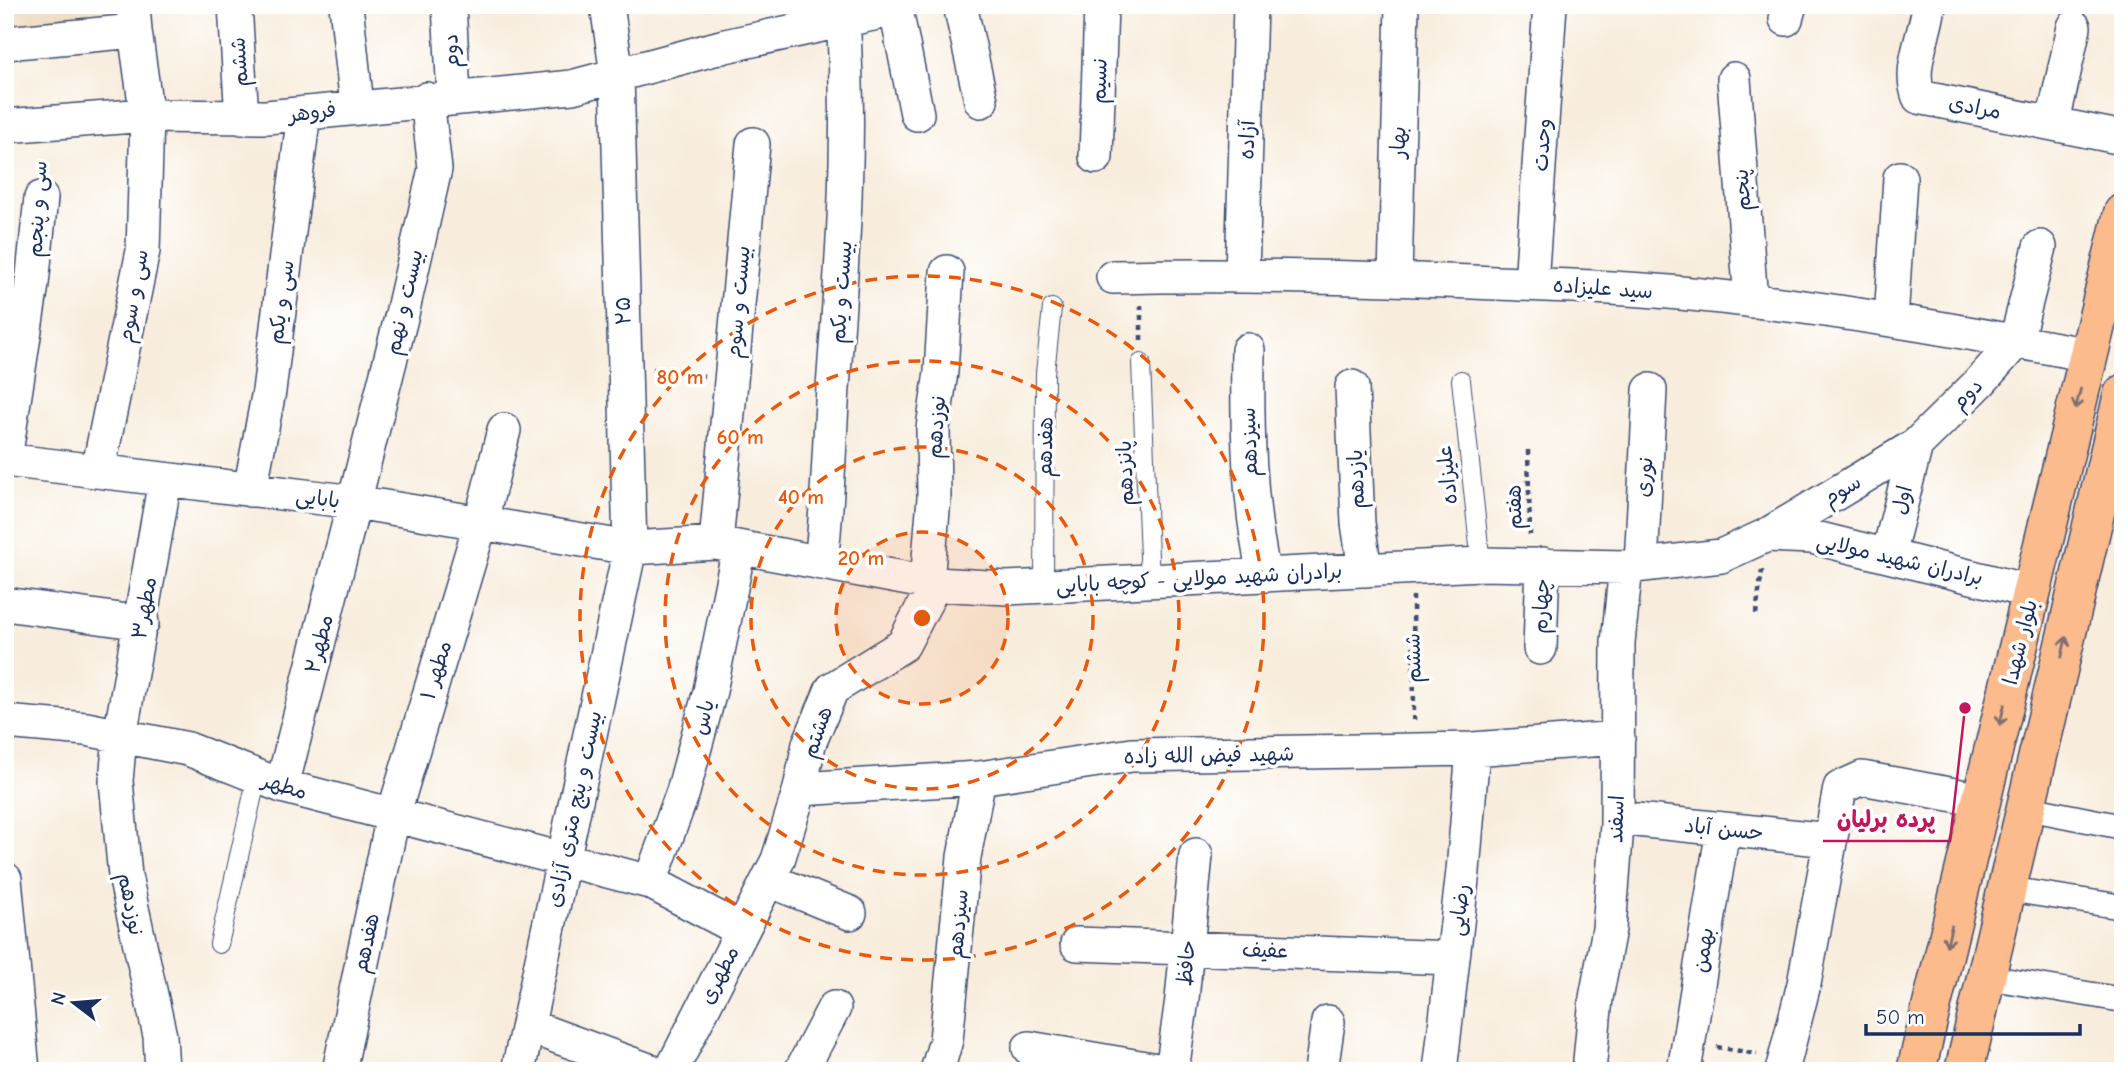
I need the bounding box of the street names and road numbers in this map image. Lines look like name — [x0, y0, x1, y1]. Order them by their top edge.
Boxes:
street label: دوم — [438, 33, 468, 69]
street label: ششم — [225, 36, 257, 88]
street label: نسیم — [1086, 58, 1116, 104]
street label: مرادی — [1947, 90, 2003, 124]
street label: فروهر — [285, 97, 337, 127]
street label: وحدت — [1528, 118, 1556, 172]
street label: آزاده — [1234, 119, 1260, 160]
street label: بهار — [1385, 126, 1412, 160]
street label: سی و پنجم — [22, 160, 56, 258]
street label: پنجم — [1729, 168, 1759, 212]
street label: بیست و یکم — [825, 240, 861, 345]
street label: بیست و سوم — [721, 245, 759, 360]
street label: سی و سوم — [113, 247, 157, 345]
street label: بیست و نهم — [380, 247, 432, 358]
street label: سی و یکم — [263, 259, 303, 346]
street label: سید علیزاده — [1552, 273, 1654, 303]
street label: ۲۵ — [611, 296, 635, 326]
street label: دوم — [1946, 373, 1990, 417]
street label: نوزدهم — [922, 395, 954, 460]
street label: سیزدهم — [1236, 407, 1266, 477]
street label: هفدهم — [1032, 416, 1062, 478]
street label: پانزدهم — [1112, 440, 1142, 506]
street label: علیزاده — [1432, 444, 1462, 506]
street label: یازدهم — [1343, 449, 1373, 509]
street label: نوری — [1630, 456, 1659, 498]
street label: سوم — [1819, 469, 1867, 514]
street label: بابایی — [294, 483, 342, 515]
street label: اول — [1887, 483, 1917, 517]
street label: هفتم — [1502, 484, 1530, 530]
street label: برادران شهید مولایی — [1814, 528, 1986, 592]
street label: برادران شهید مولایی - کوچه بابایی — [1055, 559, 1343, 599]
street label: مطهر۳ — [127, 575, 161, 641]
street label: چهارم — [1528, 578, 1558, 634]
street label: بلوار شهدا — [1998, 597, 2043, 687]
street label: مطهر۲ — [300, 612, 338, 676]
street label: ششم — [1401, 633, 1429, 683]
street label: مطهر ۱ — [416, 638, 456, 702]
street label: یاس — [687, 697, 719, 737]
street label: هشتم — [797, 703, 841, 762]
street label: بیست و پنج متری آزادی — [541, 708, 609, 910]
street label: شهید فیض الله زاده — [1123, 742, 1295, 768]
street label: مطهر — [258, 767, 310, 804]
street label: اسفند — [1603, 795, 1629, 843]
street label: حسن آباد — [1683, 813, 1765, 846]
street label: نوزدهم — [109, 871, 149, 938]
street label: رضایی — [1444, 883, 1476, 938]
street label: سیزدهم — [943, 888, 977, 960]
street label: هفدهم — [348, 911, 388, 976]
street label: بهمن — [1688, 926, 1719, 974]
street label: عفیف — [1242, 937, 1288, 963]
street label: حافظ — [1172, 939, 1200, 987]
street label: مطهری — [694, 942, 744, 1008]

